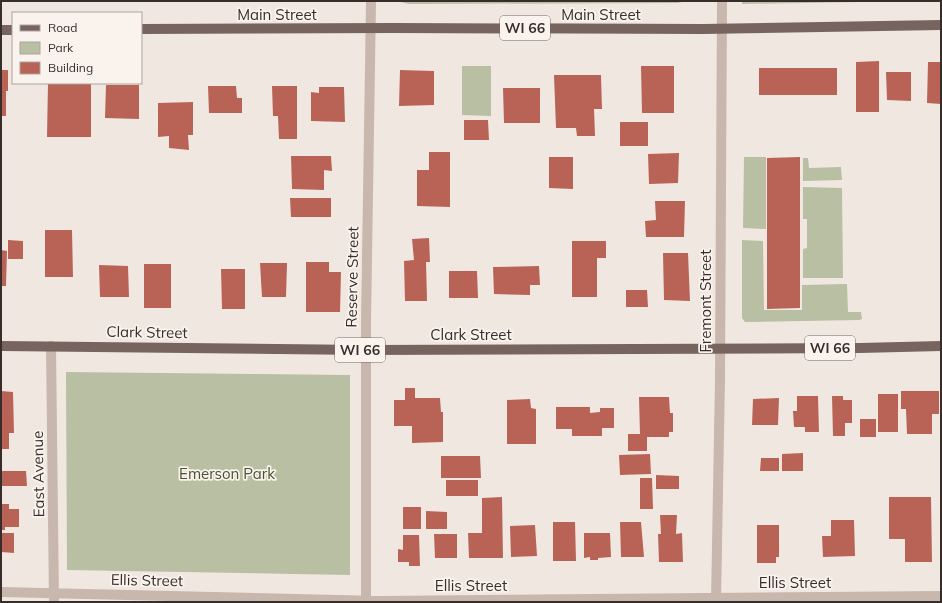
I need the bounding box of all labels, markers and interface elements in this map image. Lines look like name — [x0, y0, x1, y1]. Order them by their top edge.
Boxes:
street label: Main Street — [237, 5, 317, 24]
street label: Main Street — [561, 5, 641, 24]
legend — [12, 12, 142, 84]
road number: WI 66 — [500, 16, 550, 40]
text: Road — [48, 20, 77, 35]
text: Park — [48, 40, 74, 55]
text: Building — [48, 60, 93, 75]
street label: Reserve Street — [342, 226, 362, 328]
street label: Fremont Street — [696, 250, 715, 352]
street label: Clark Street — [106, 322, 188, 342]
street label: Clark Street — [430, 325, 512, 344]
road number: WI 66 — [805, 336, 855, 360]
road number: WI 66 — [335, 338, 385, 362]
street label: East Avenue — [28, 431, 48, 517]
park label: Emerson Park — [179, 464, 275, 483]
street label: Ellis Street — [111, 570, 183, 590]
street label: Ellis Street — [759, 573, 831, 592]
street label: Ellis Street — [435, 576, 507, 595]

